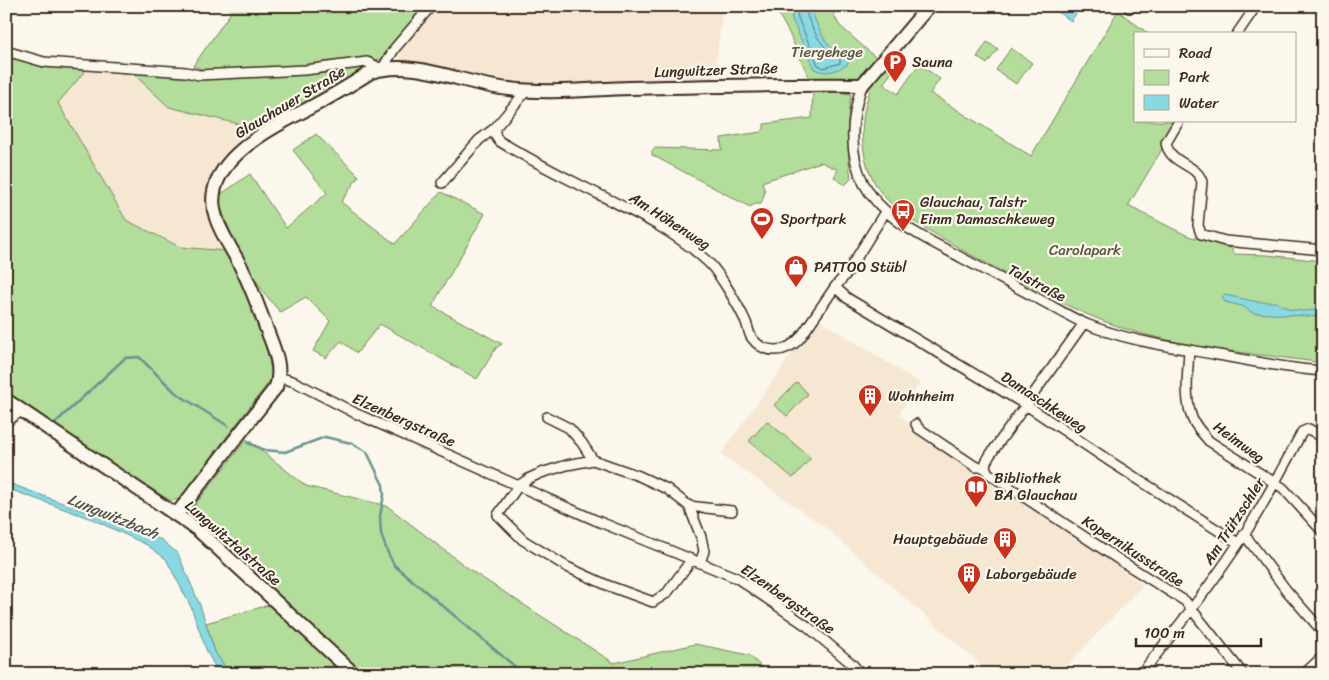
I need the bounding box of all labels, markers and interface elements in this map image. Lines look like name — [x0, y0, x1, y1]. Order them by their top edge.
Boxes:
legend — [1134, 32, 1296, 122]
park label: Tiergehege — [791, 39, 863, 65]
text: Road — [1179, 40, 1212, 66]
parking icon: Sauna — [882, 49, 908, 83]
place label: Sauna — [912, 49, 953, 75]
street label: Lungwitzer Straße — [654, 55, 779, 85]
street label: Glauchauer Straße — [229, 58, 351, 145]
text: Park — [1179, 64, 1210, 90]
text: Water — [1179, 90, 1219, 116]
street label: Am Höhenweg — [623, 184, 716, 257]
place label: Glauchau, Talstr Einm Damaschkeweg — [920, 189, 1055, 232]
bus stop icon: Glauchau, Talstr Einm Damaschkeweg — [890, 198, 916, 232]
sports icon: Sportpark — [749, 206, 775, 240]
place label: Sportpark — [780, 206, 847, 232]
park label: Carolapark — [1049, 237, 1121, 263]
shop icon: PATTOO Stübl — [783, 254, 809, 288]
place label: PATTOO Stübl — [814, 254, 907, 280]
street label: Talstraße — [1003, 257, 1071, 309]
street label: Damaschkeweg — [996, 364, 1093, 440]
building icon: Wohnheim — [857, 383, 883, 417]
place label: Wohnheim — [888, 383, 955, 409]
street label: Elzenbergstraße — [348, 386, 460, 454]
street label: Heimweg — [1207, 414, 1271, 470]
place label: Bibliothek BA Glauchau — [994, 465, 1077, 508]
street label: Am Trützschler — [1195, 471, 1273, 571]
library icon: Bibliothek BA Glauchau — [963, 474, 989, 508]
water label: Lungwitzbach — [63, 485, 164, 548]
street label: Lungwitztalstraße — [179, 493, 288, 593]
street label: Kopernikusstraße — [1077, 508, 1189, 594]
place label: Hauptgebäude — [893, 526, 988, 552]
building icon: Hauptgebäude — [992, 526, 1018, 560]
street label: Elzenbergstraße — [735, 557, 841, 641]
building icon: Laborgebäude — [956, 561, 982, 595]
place label: Laborgebäude — [986, 561, 1077, 587]
scale bar — [1136, 615, 1262, 647]
text: 100 m — [1144, 620, 1185, 646]

